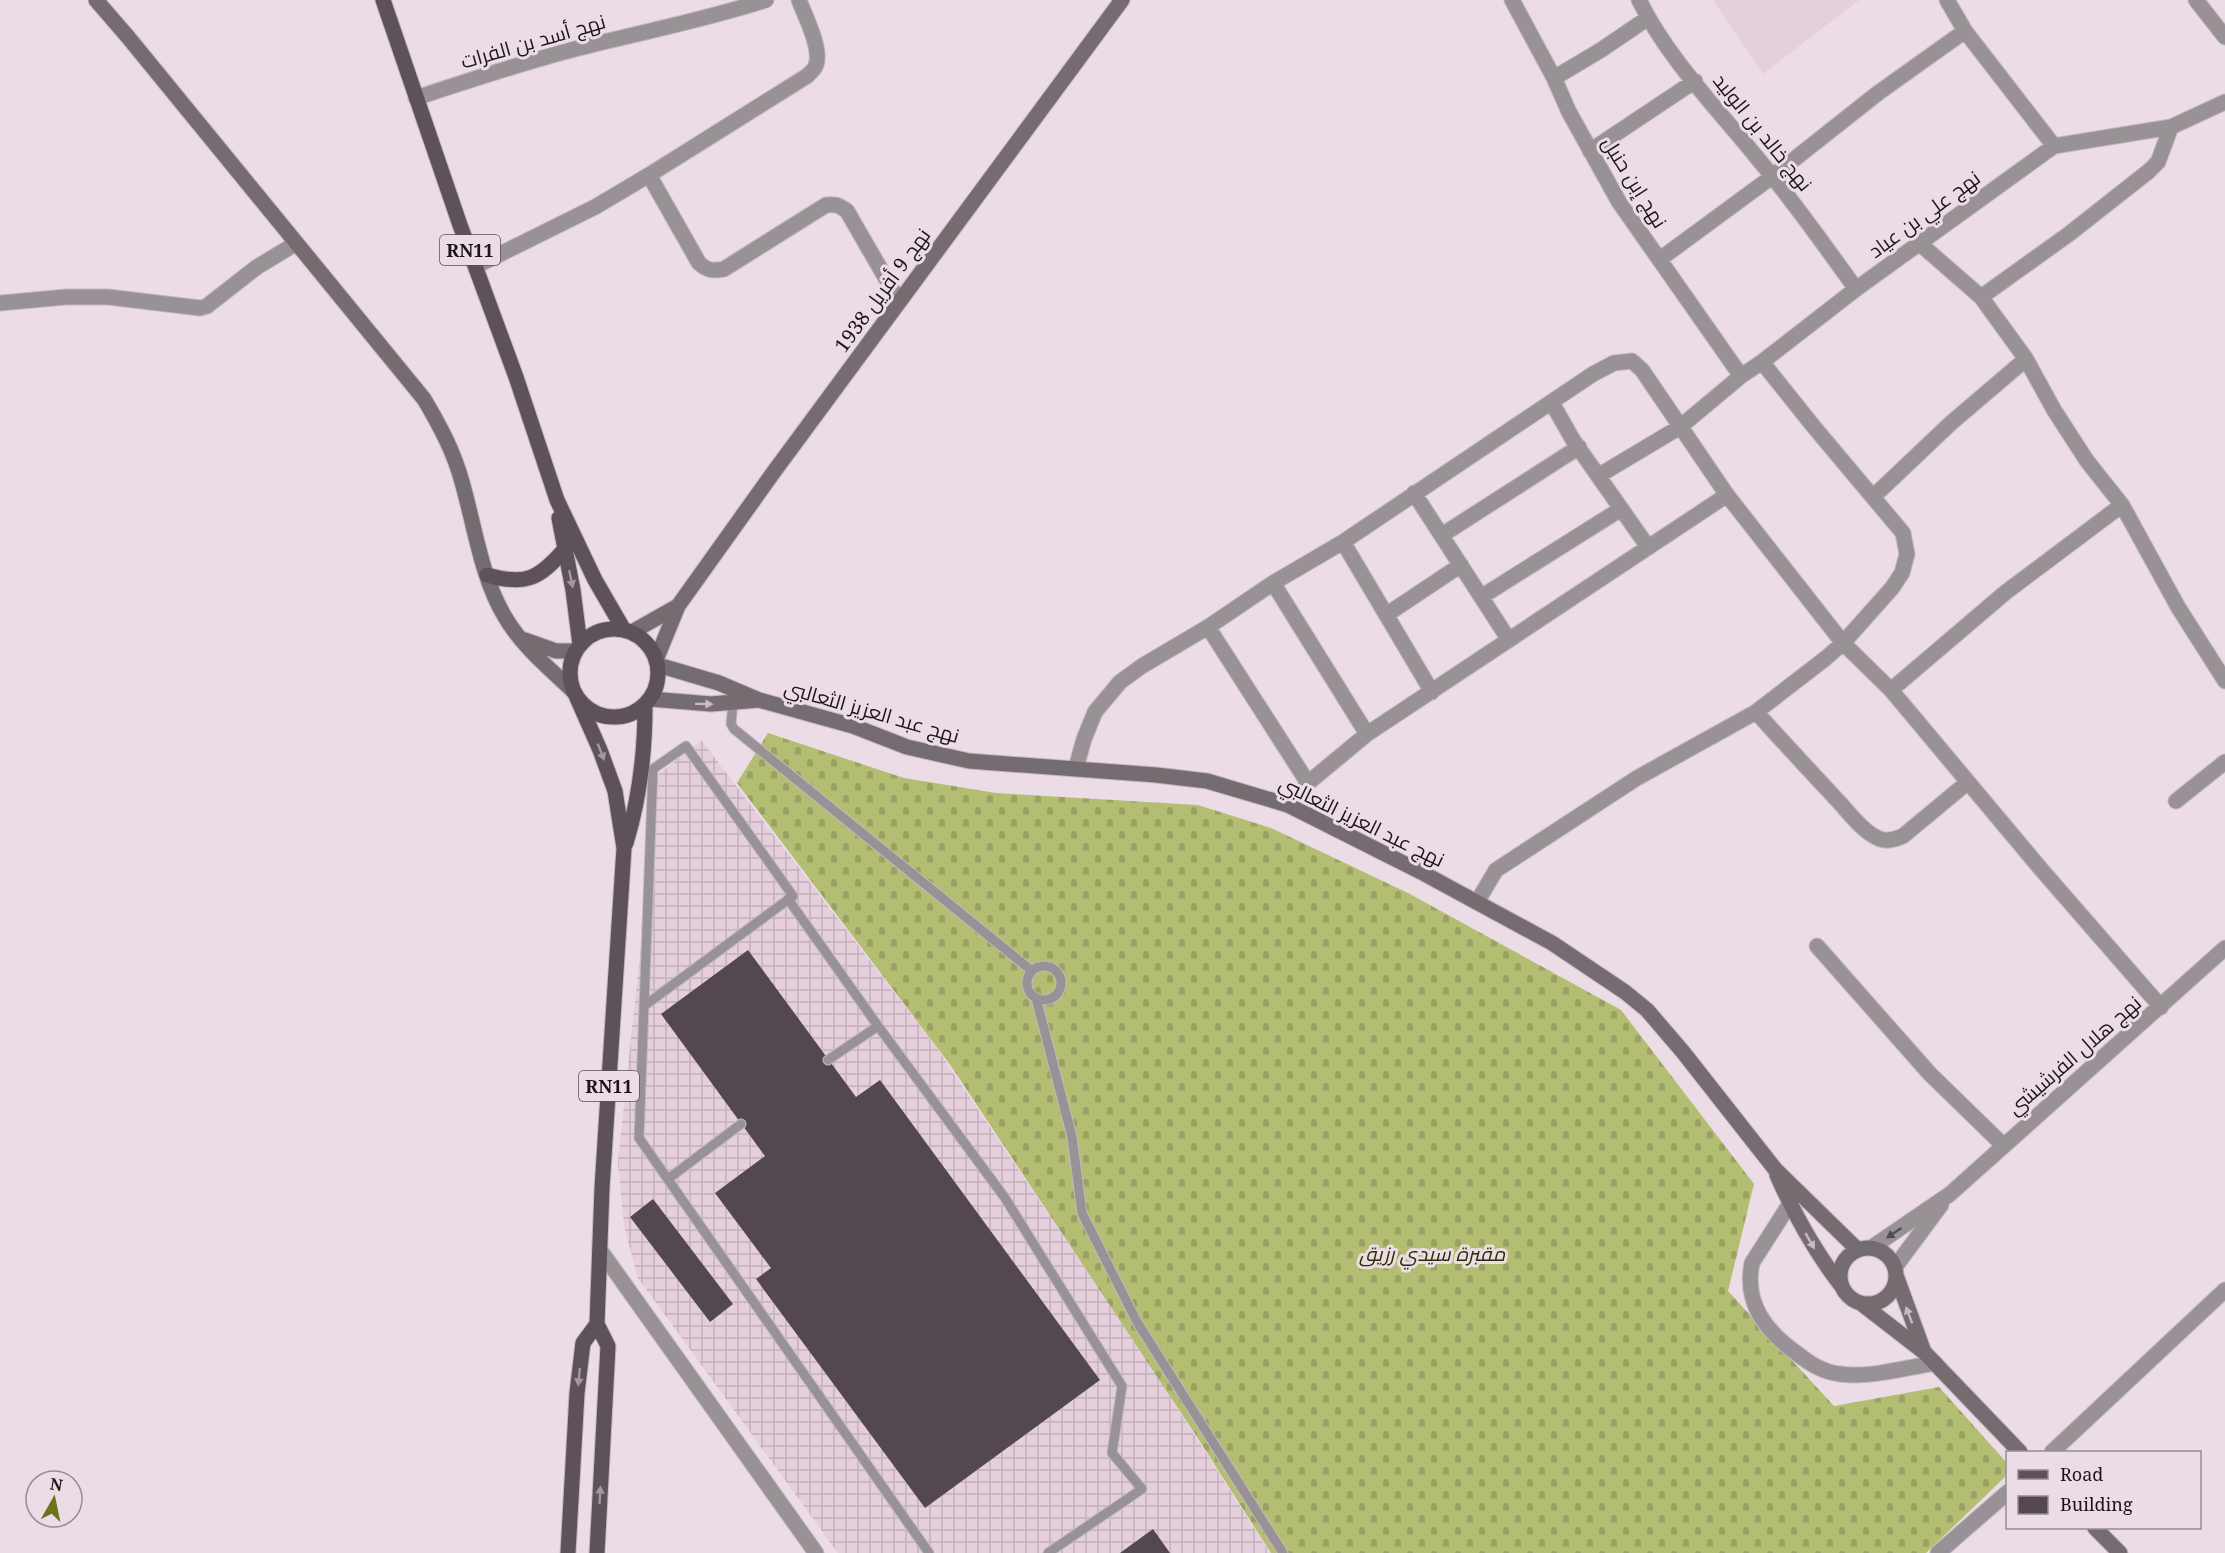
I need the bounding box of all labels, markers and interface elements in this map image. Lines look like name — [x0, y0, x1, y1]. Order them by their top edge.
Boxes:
street label: نهج أسد بن الفرات — [457, 7, 609, 76]
street label: نهج خالد بن الوليد — [1706, 68, 1819, 197]
street label: نهج إبن حنبل — [1595, 131, 1674, 233]
street label: نهج علي بن عياد — [1863, 164, 1987, 266]
street label: نهج 9 أفريل 1938 — [828, 223, 937, 358]
road number: RN11 — [440, 235, 500, 265]
one-way arrow — [566, 569, 576, 588]
street label: نهج عبد العزيز الثعالبي — [781, 673, 963, 752]
one-way arrow — [695, 699, 714, 708]
one-way arrow — [596, 743, 606, 761]
street label: نهج عبد العزيز الثعالبي — [1274, 769, 1449, 875]
street label: نهج هلال الفرشيشي — [2001, 989, 2148, 1122]
road number: RN11 — [579, 1071, 639, 1101]
one-way arrow — [1886, 1227, 1902, 1239]
one-way arrow — [1805, 1232, 1815, 1249]
park label: مقبرة سيدي رزيق — [1359, 1240, 1506, 1270]
one-way arrow — [1904, 1306, 1914, 1324]
one-way arrow — [574, 1368, 584, 1387]
legend — [2006, 1451, 2201, 1529]
text: Road — [2060, 1462, 2103, 1486]
north arrow — [24, 1469, 84, 1529]
text: N — [48, 1472, 65, 1496]
one-way arrow — [595, 1485, 605, 1504]
text: Building — [2060, 1492, 2133, 1516]

